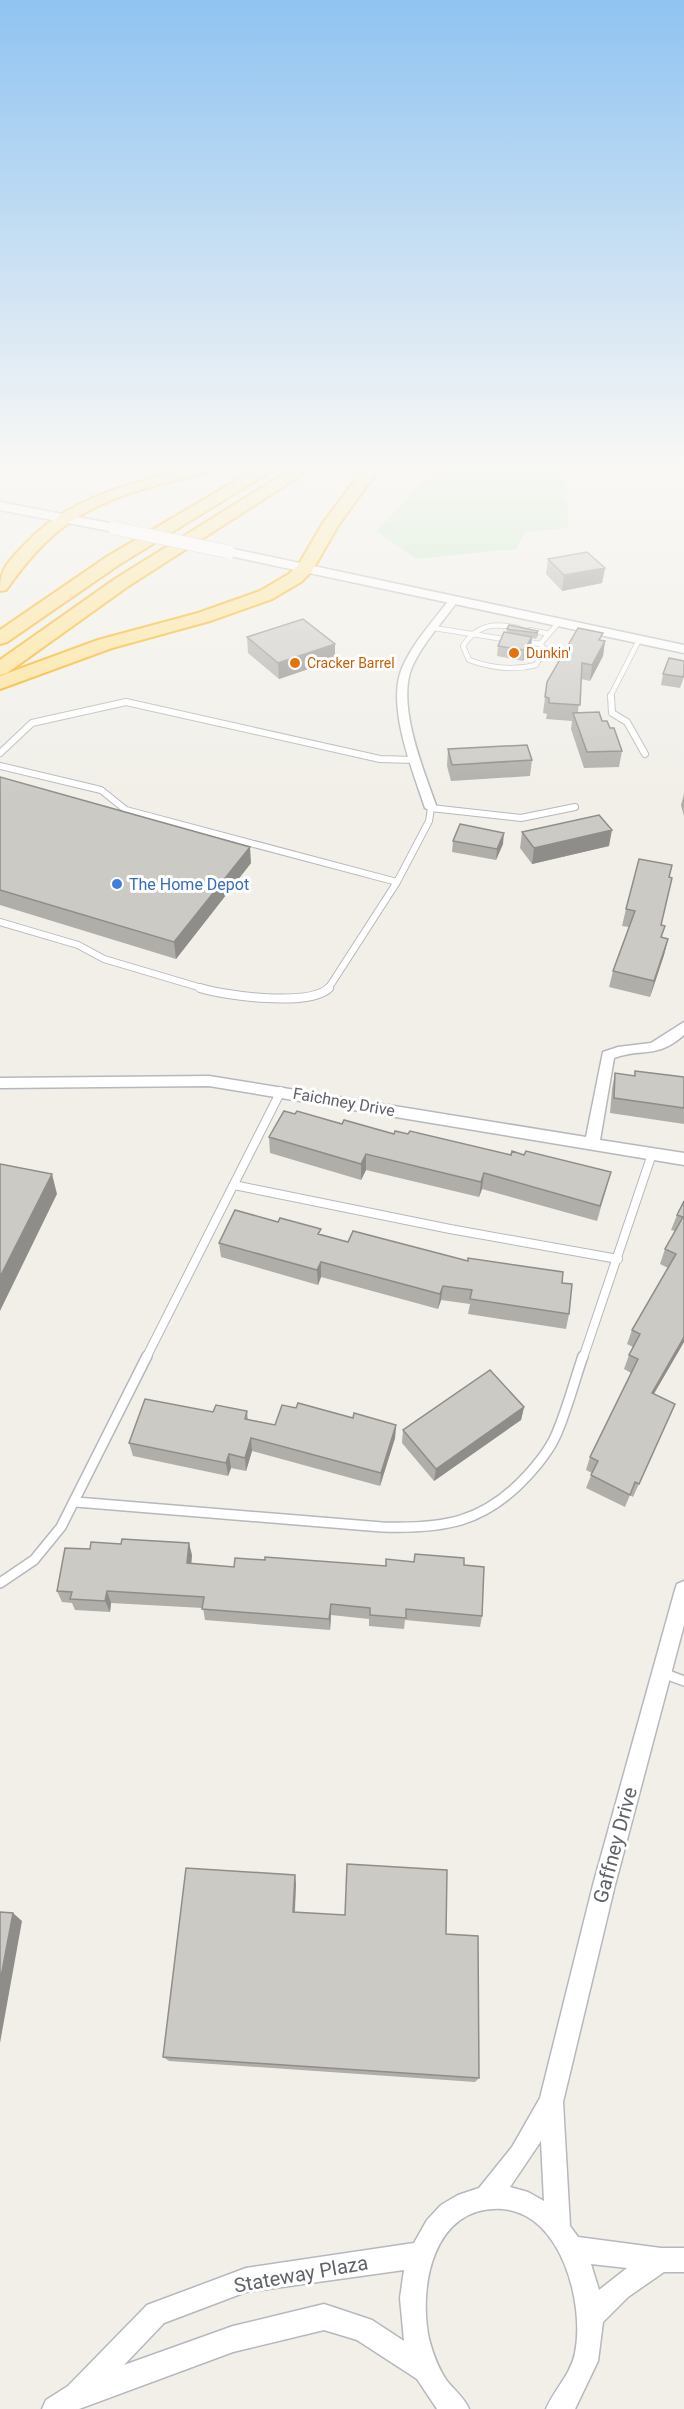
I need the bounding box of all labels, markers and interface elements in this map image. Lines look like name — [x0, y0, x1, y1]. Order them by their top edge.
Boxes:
place label: Dunkin' — [526, 645, 571, 661]
marker: Dunkin' — [507, 646, 521, 660]
place label: Cracker Barrel — [307, 655, 395, 671]
marker: Cracker Barrel — [288, 656, 302, 670]
place label: The Home Depot — [129, 875, 249, 894]
marker: The Home Depot — [110, 877, 124, 891]
street label: Faichney Drive — [292, 1084, 396, 1120]
street label: Gaffney Drive — [588, 1784, 642, 1906]
street label: Stateway Plaza — [232, 2250, 370, 2298]

